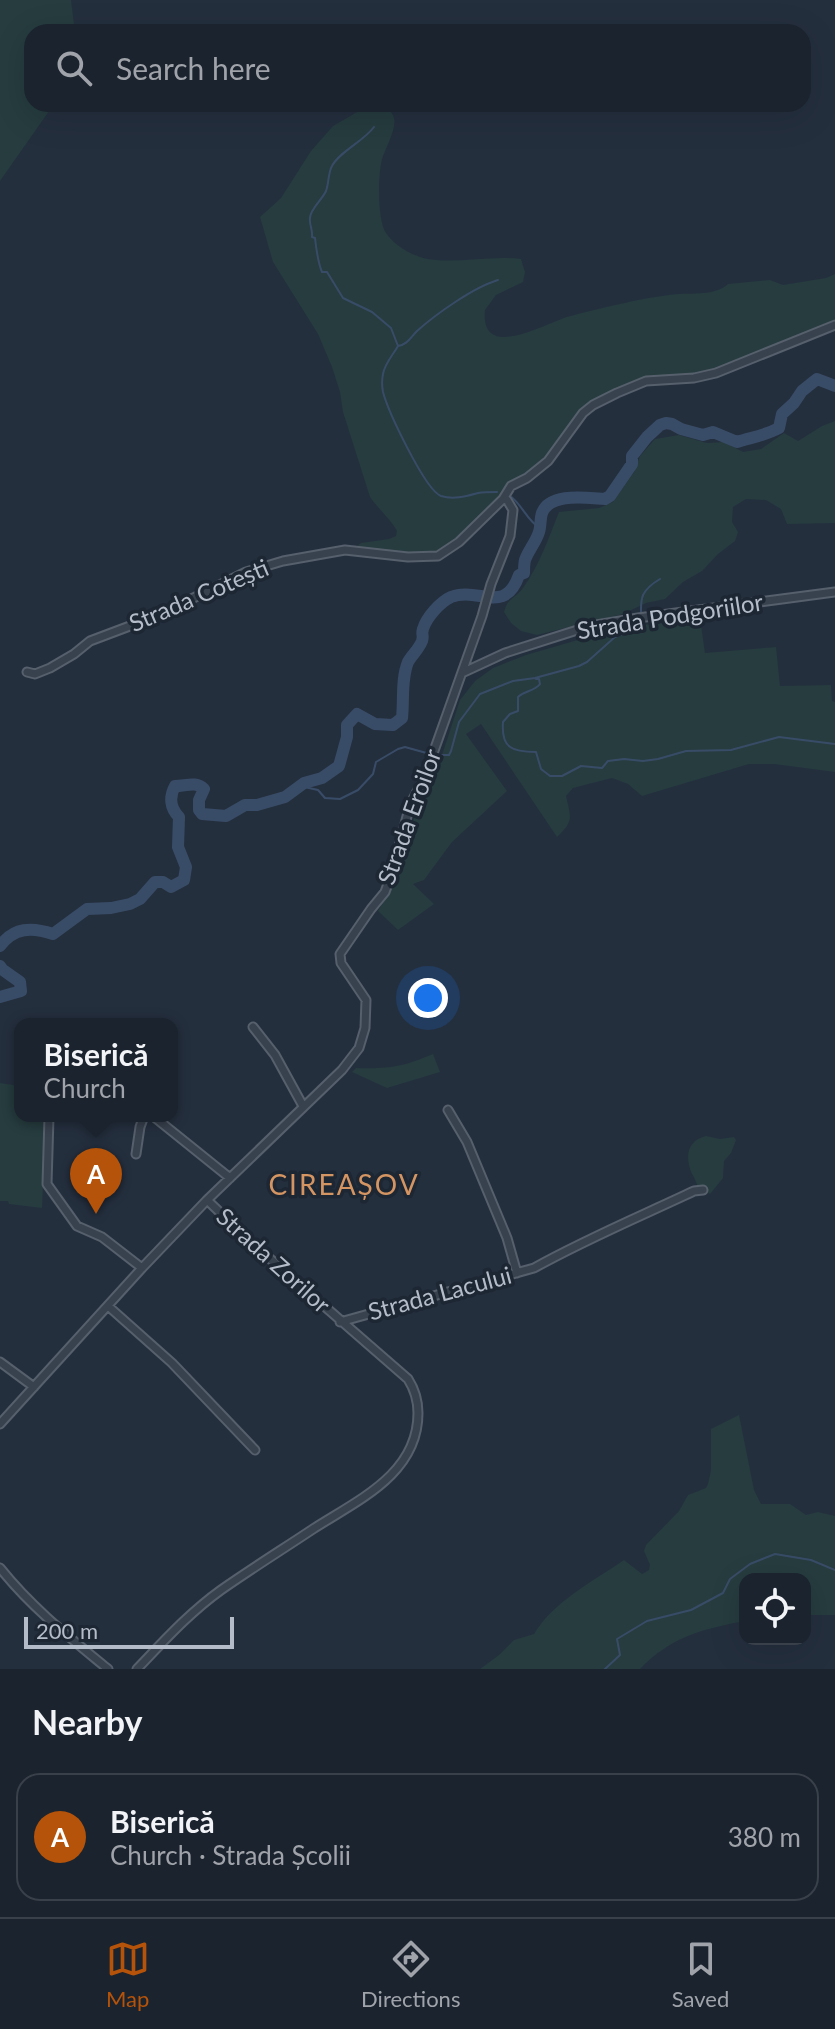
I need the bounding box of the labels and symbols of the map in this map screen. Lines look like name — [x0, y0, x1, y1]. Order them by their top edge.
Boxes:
street label: Strada Cotești — [124, 552, 272, 637]
street label: Strada Podgoriilor — [575, 586, 765, 645]
street label: Strada Eroilor — [371, 744, 447, 888]
your location — [408, 978, 448, 1018]
pin: A — [70, 1148, 122, 1214]
district label: CIREAȘOV — [268, 1167, 420, 1201]
street label: Strada Zorilor — [211, 1201, 337, 1319]
street label: Strada Lacului — [365, 1260, 514, 1326]
scale bar — [24, 1613, 234, 1649]

